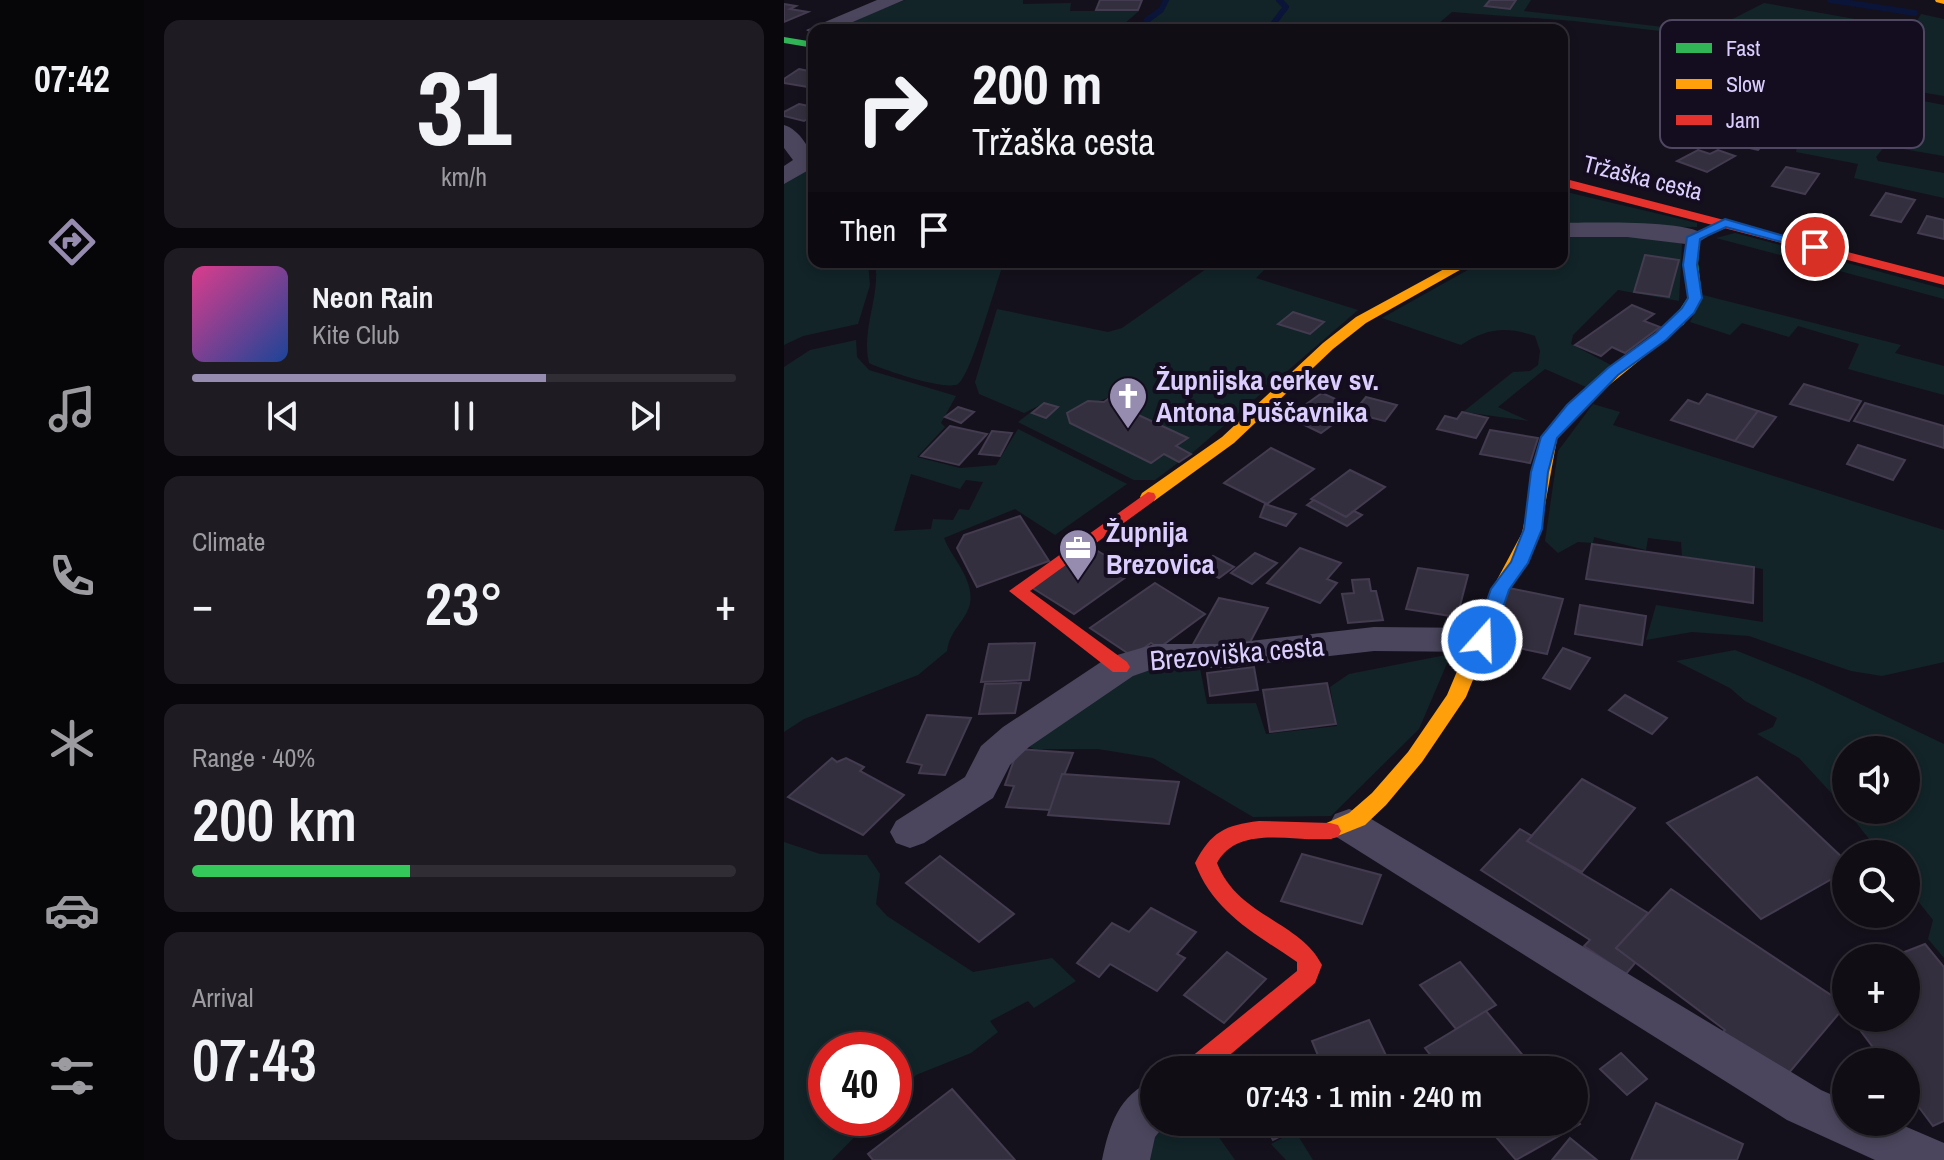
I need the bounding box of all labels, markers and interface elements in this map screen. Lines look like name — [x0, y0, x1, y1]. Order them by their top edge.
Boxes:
legend — [1660, 20, 1924, 148]
text: Fast — [1726, 33, 1760, 63]
text: 31 — [417, 37, 511, 177]
text: 200 m — [972, 46, 1102, 121]
text: 07:42 — [34, 55, 110, 103]
icon: right — [840, 56, 944, 160]
text: Slow — [1726, 69, 1765, 99]
text: Jam — [1726, 105, 1760, 135]
text: Tržaška cesta — [972, 118, 1155, 166]
street label: Tržaška cesta — [1580, 147, 1706, 207]
text: km/h — [441, 159, 487, 194]
icon: arrive — [912, 208, 956, 252]
text: Then — [840, 210, 896, 250]
pin — [1781, 213, 1849, 281]
icon: directions — [44, 214, 100, 270]
icon: arrive — [1793, 225, 1837, 269]
text: Neon Rain — [312, 277, 434, 317]
text: Kite Club — [312, 317, 400, 352]
place label: Župnijska cerkev sv. Antona Puščavnika — [1156, 361, 1379, 431]
church icon: Župnijska cerkev sv. Antona Puščavnika — [1107, 375, 1149, 430]
icon: music — [44, 381, 100, 437]
icon: previous — [261, 394, 305, 438]
icon: pause — [442, 394, 486, 438]
icon: next — [623, 394, 667, 438]
place label: Župnija Brezovica — [1106, 513, 1215, 583]
text: Climate — [192, 524, 265, 559]
office icon: Župnija Brezovica — [1057, 527, 1099, 582]
icon: phone — [44, 548, 100, 604]
text: 23° — [425, 563, 503, 644]
text: − — [192, 574, 213, 634]
text: + — [715, 574, 736, 634]
position arrow — [1440, 598, 1524, 682]
street label: Brezoviška cesta — [1148, 626, 1326, 680]
icon: climate — [44, 715, 100, 771]
map controls — [1832, 736, 1920, 1136]
button: sound — [1832, 736, 1920, 824]
text: Range · 40% — [192, 740, 315, 775]
text: 200 km — [192, 779, 357, 860]
button: search — [1832, 840, 1920, 928]
icon: car — [44, 882, 100, 938]
button: + — [1832, 944, 1920, 1032]
text: Arrival — [192, 980, 254, 1015]
text: 07:43 — [192, 1019, 317, 1100]
speed limit sign: 40 — [808, 1032, 912, 1136]
icon: filters — [44, 1048, 100, 1104]
button: − — [1832, 1048, 1920, 1136]
text: 07:43 · 1 min · 240 m — [1246, 1076, 1482, 1116]

